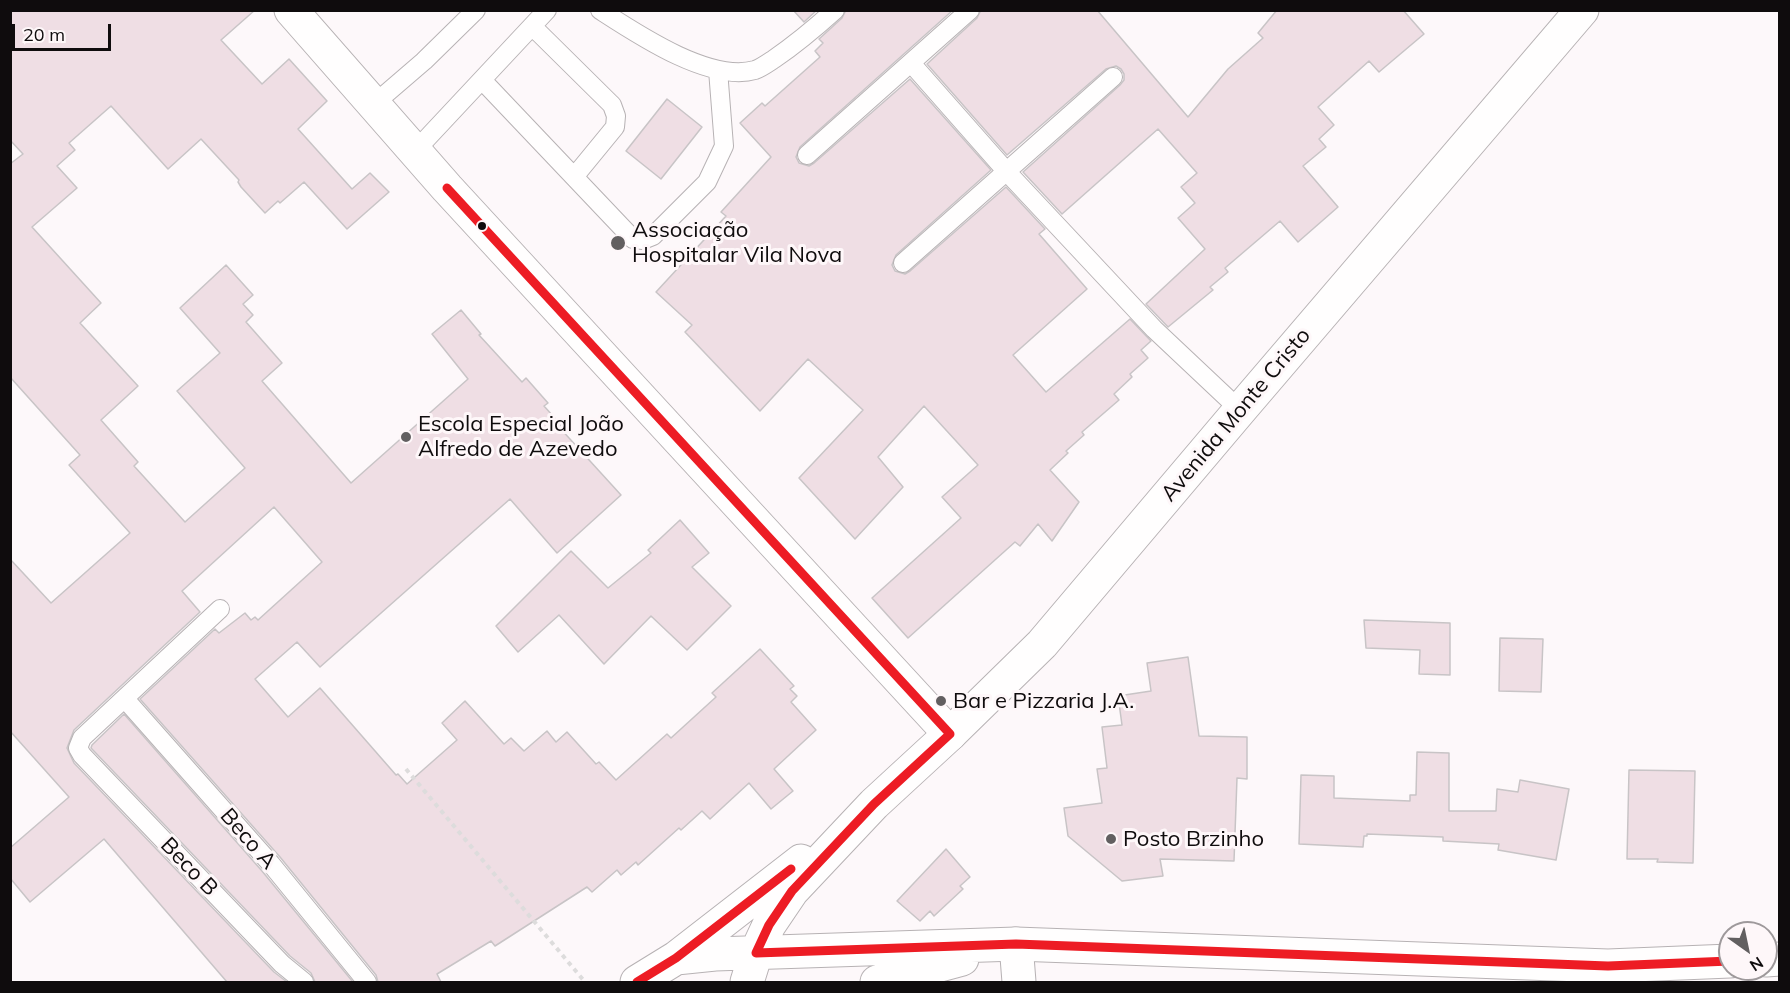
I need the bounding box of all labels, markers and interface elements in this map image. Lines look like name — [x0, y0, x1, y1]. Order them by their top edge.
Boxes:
scale bar — [15, 12, 114, 50]
text: 20 m — [23, 23, 65, 46]
place label: Associação Hospitalar Vila Nova — [632, 217, 842, 268]
unlabelled marker — [476, 220, 488, 232]
marker: Associação Hospitalar Vila Nova — [609, 234, 627, 252]
street label: Avenida Monte Cristo — [1156, 323, 1316, 507]
place label: Escola Especial João Alfredo de Azevedo — [418, 411, 624, 463]
marker: Escola Especial João Alfredo de Azevedo — [399, 430, 413, 444]
place label: Bar e Pizzaria J.A. — [953, 688, 1134, 714]
marker: Bar e Pizzaria J.A. — [934, 694, 948, 708]
street label: Beco A — [214, 803, 282, 875]
place label: Posto Brzinho — [1123, 826, 1264, 852]
street label: Beco B — [155, 832, 223, 902]
marker: Posto Brzinho — [1104, 832, 1118, 846]
north arrow — [1718, 921, 1778, 981]
text: N — [1746, 953, 1767, 976]

